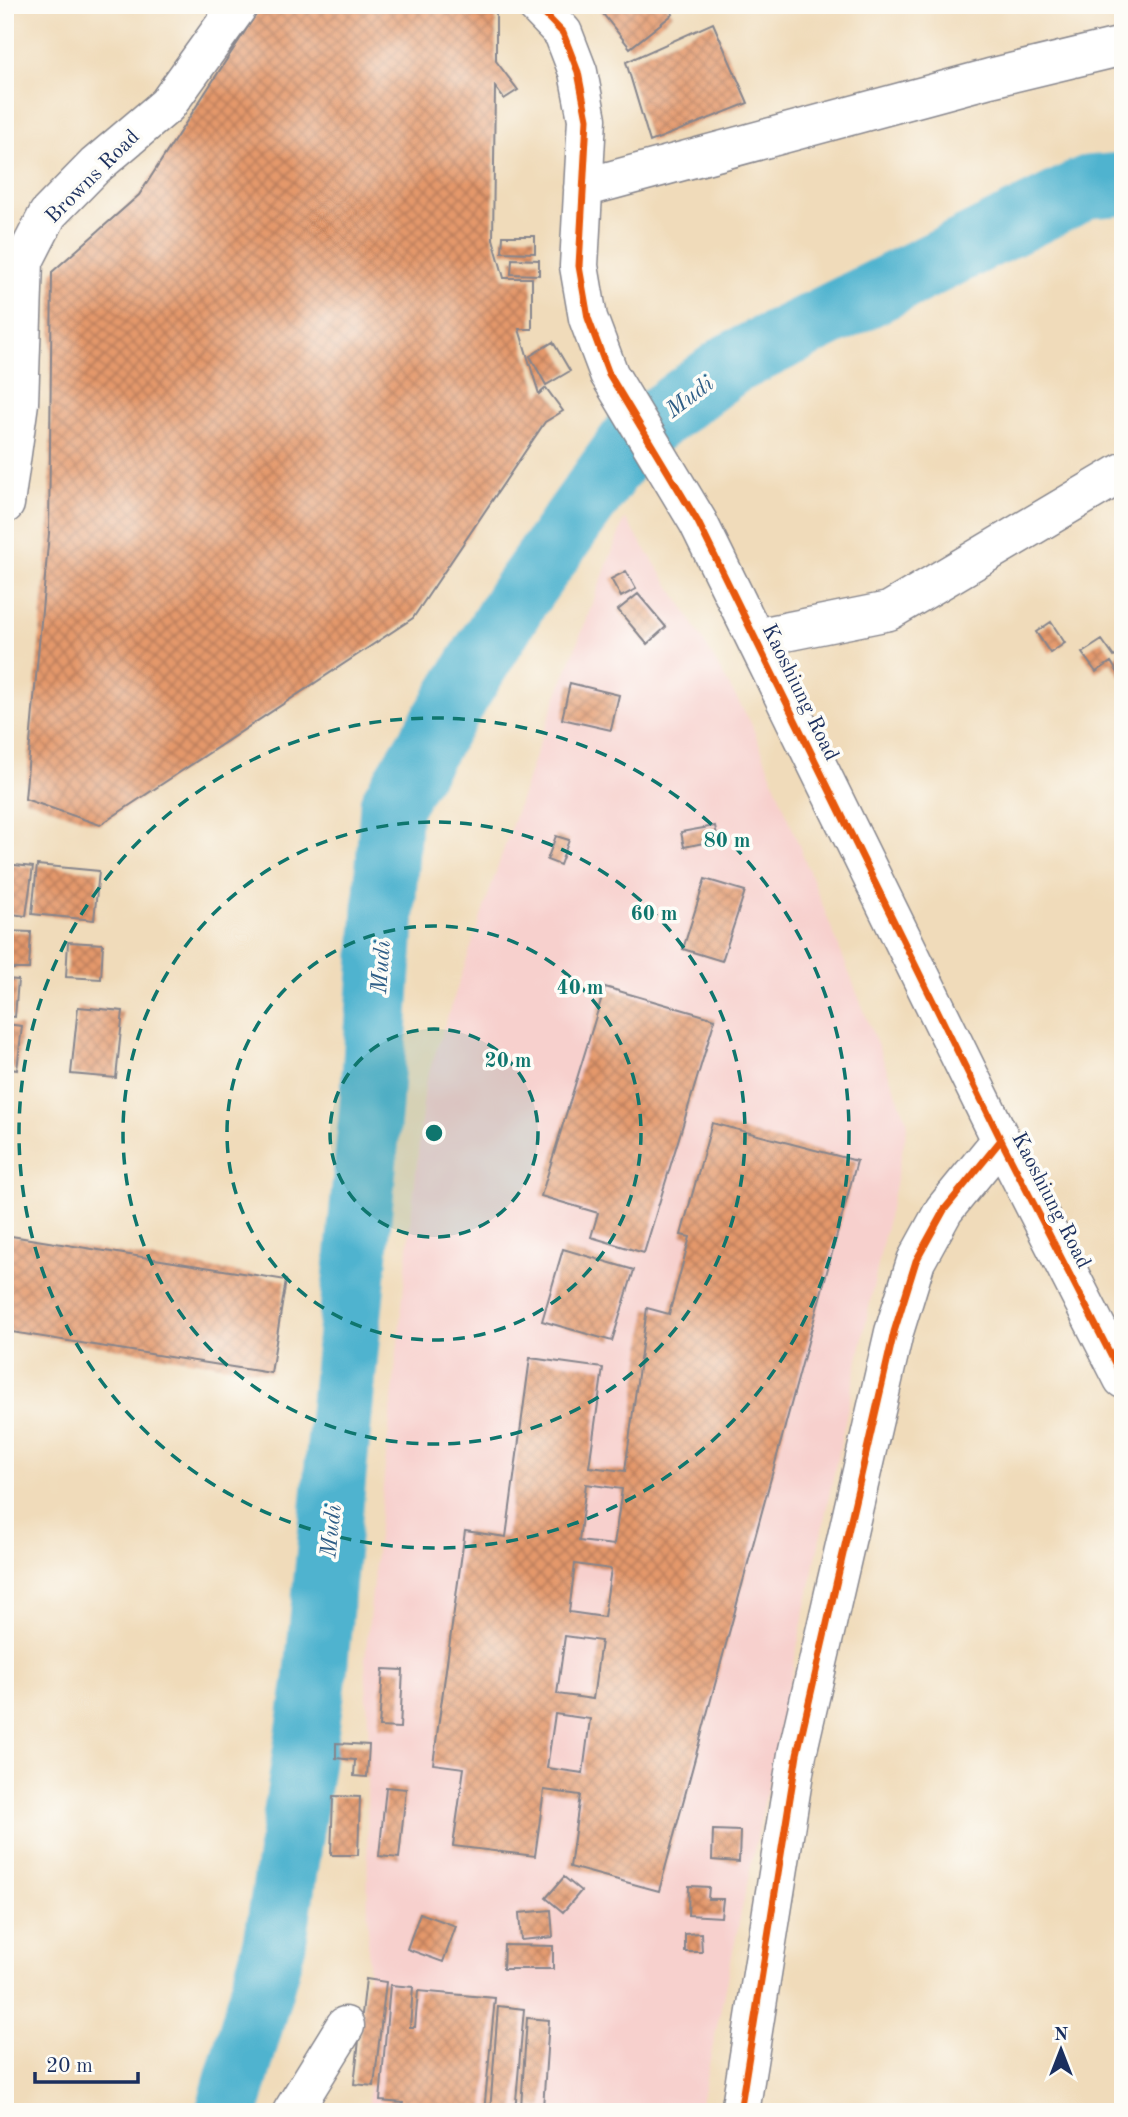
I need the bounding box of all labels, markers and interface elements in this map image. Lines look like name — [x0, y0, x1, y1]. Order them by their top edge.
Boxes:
street label: Browns Road — [42, 126, 144, 228]
water label: Mudi — [661, 372, 718, 423]
street label: Kaoshiung Road — [757, 621, 842, 764]
text: 80 m — [703, 831, 751, 852]
text: 60 m — [630, 904, 678, 925]
water label: Mudi — [368, 939, 395, 996]
text: 40 m — [556, 978, 604, 999]
text: 20 m — [484, 1051, 532, 1072]
centre of rings — [422, 1121, 446, 1145]
street label: Kaoshiung Road — [1007, 1129, 1094, 1272]
water label: Mudi — [317, 1503, 346, 1560]
north arrow — [1026, 2016, 1096, 2086]
text: N — [1054, 2026, 1069, 2045]
scale bar — [35, 2040, 138, 2084]
text: 20 m — [46, 2056, 93, 2077]

